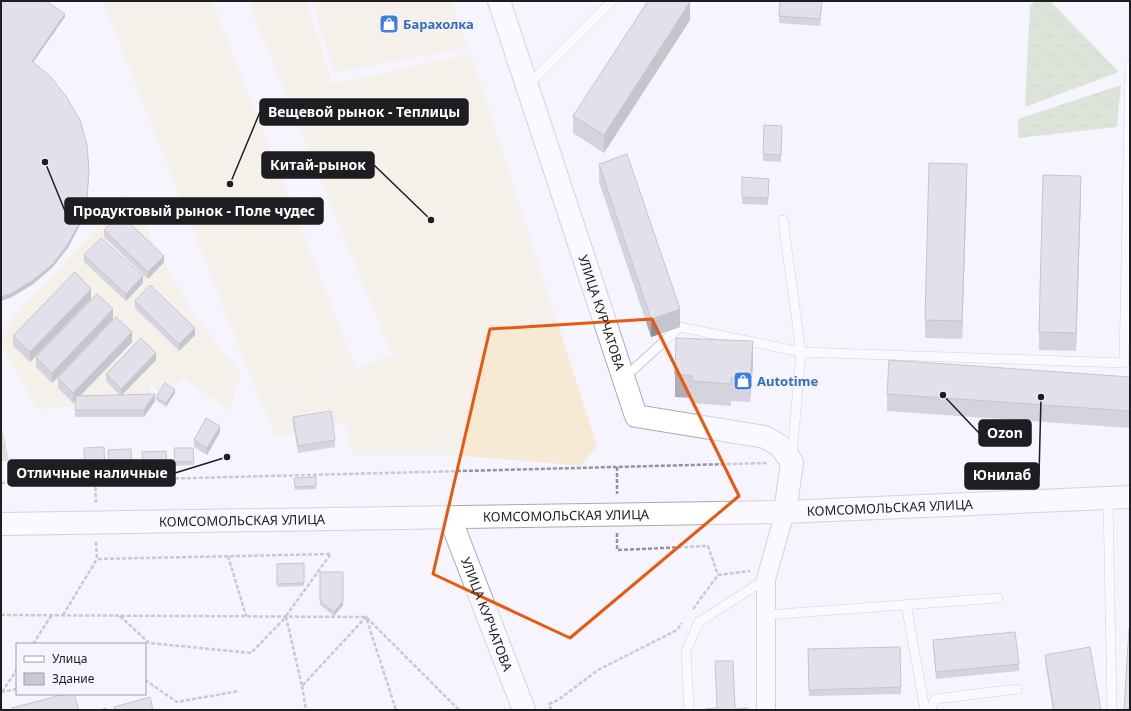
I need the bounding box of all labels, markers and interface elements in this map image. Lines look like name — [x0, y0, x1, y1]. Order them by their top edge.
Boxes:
shop icon: Барахолка — [378, 13, 400, 35]
place label: Барахолка — [403, 15, 474, 33]
callout: Вещевой рынок - Теплицы — [260, 99, 468, 125]
text: Вещевой рынок - Теплицы — [268, 102, 460, 121]
callout: Китай-рынок — [262, 152, 374, 178]
text: Китай-рынок — [270, 155, 366, 174]
callout: Продуктовый рынок - Поле чудес — [65, 198, 323, 224]
text: Продуктовый рынок - Поле чудес — [73, 201, 315, 220]
street label: УЛИЦА КУРЧАТОВА — [574, 252, 630, 373]
shop icon: Autotime — [732, 370, 754, 392]
place label: Autotime — [757, 372, 818, 390]
callout: Ozon — [979, 420, 1031, 446]
text: Ozon — [987, 423, 1023, 442]
callout: Отличные наличные — [8, 460, 175, 486]
text: Отличные наличные — [16, 463, 168, 482]
callout: Юнилаб — [965, 463, 1039, 489]
text: Юнилаб — [973, 465, 1032, 484]
street label: КОМСОМОЛЬСКАЯ УЛИЦА — [806, 495, 974, 520]
street label: КОМСОМОЛЬСКАЯ УЛИЦА — [483, 505, 650, 526]
street label: КОМСОМОЛЬСКАЯ УЛИЦА — [159, 510, 326, 531]
street label: УЛИЦА КУРЧАТОВА — [457, 554, 517, 674]
legend — [16, 643, 146, 695]
text: Улица — [52, 650, 87, 667]
text: Здание — [52, 670, 95, 687]

